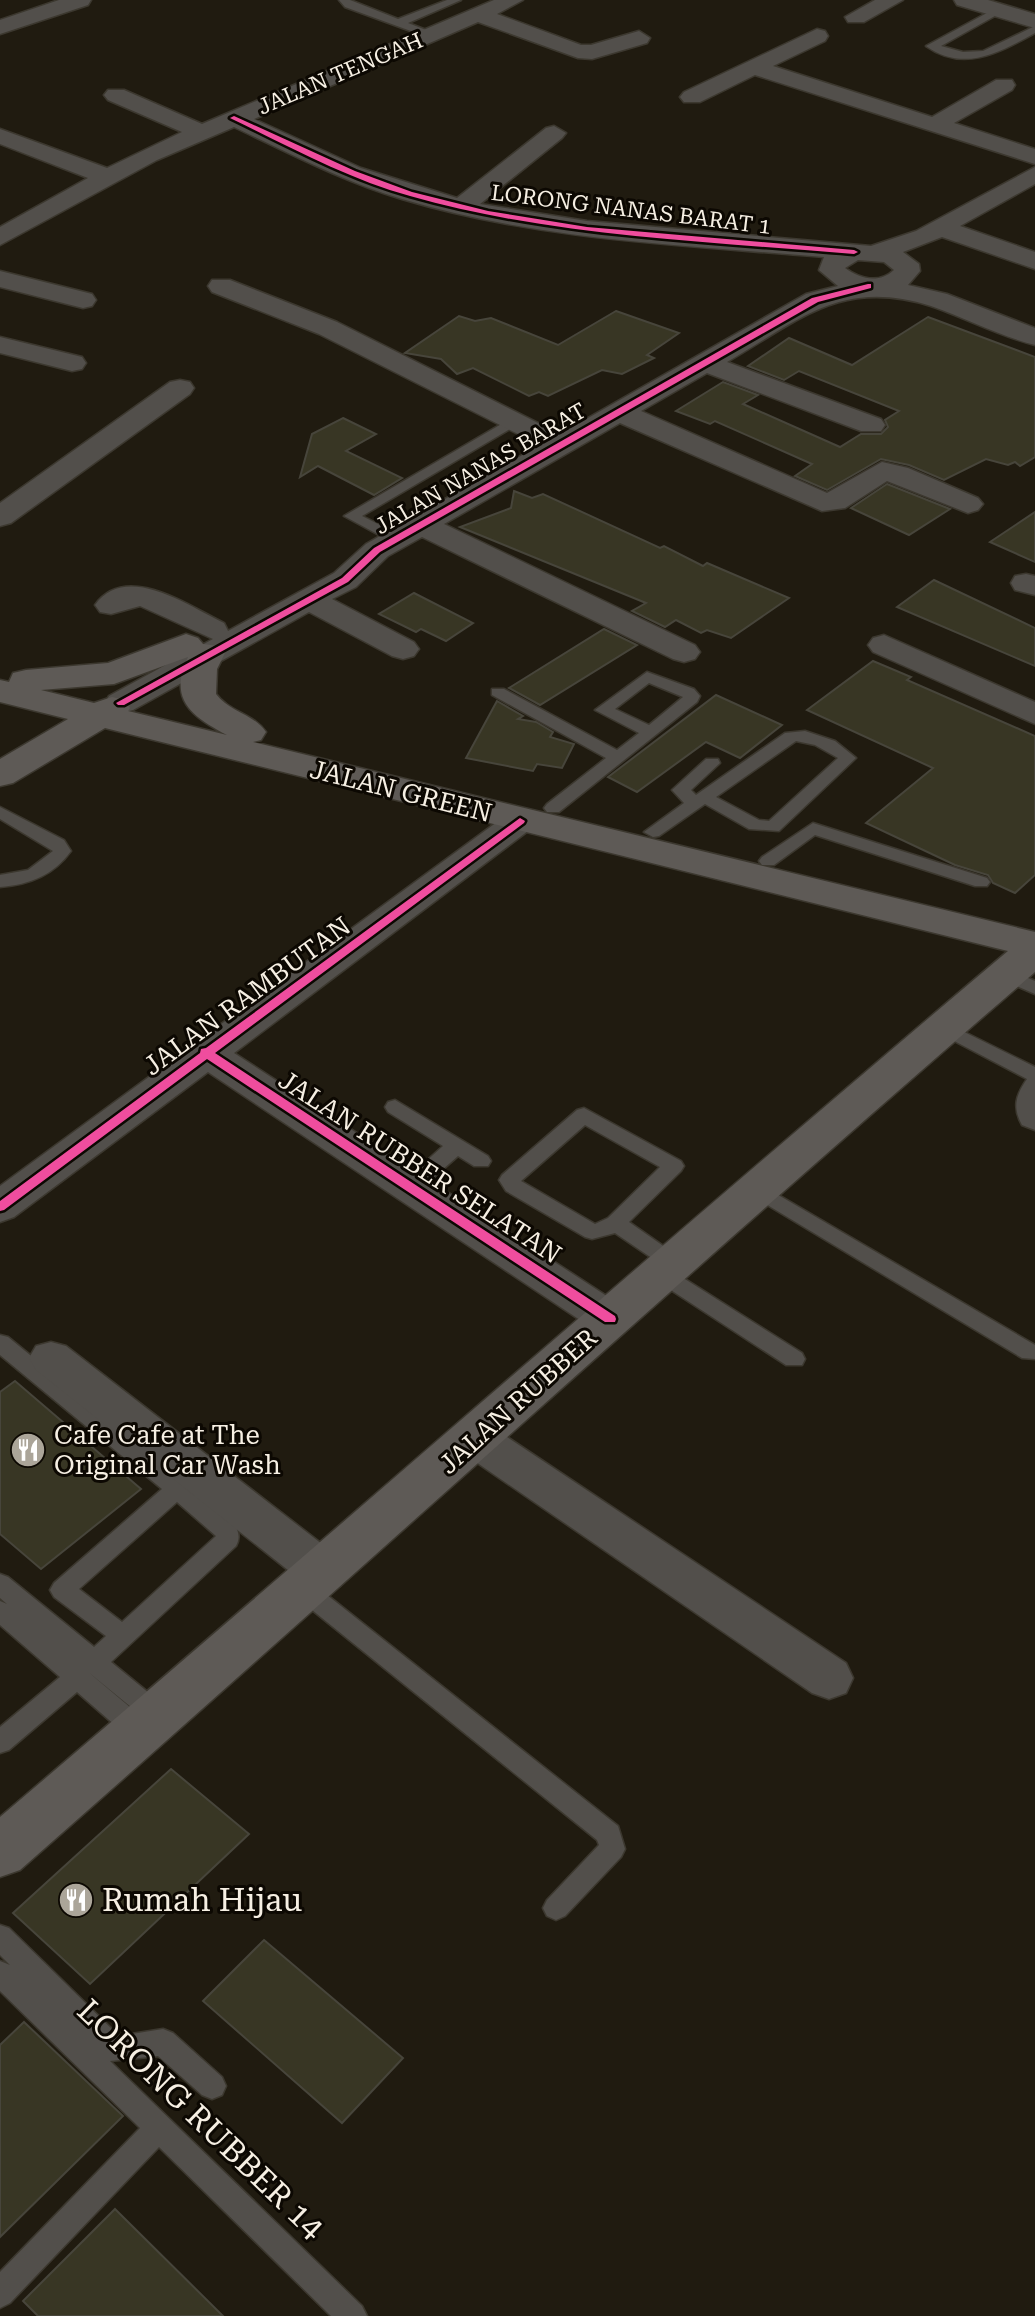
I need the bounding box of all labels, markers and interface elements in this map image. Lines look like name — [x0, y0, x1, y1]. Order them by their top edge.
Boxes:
street label: JALAN TENGAH — [254, 27, 426, 120]
street label: LORONG NANAS BARAT 1 — [490, 180, 772, 239]
street label: JALAN NANAS BARAT — [370, 398, 590, 539]
street label: JALAN GREEN — [307, 754, 495, 828]
street label: JALAN RAMBUTAN — [138, 911, 356, 1081]
street label: JALAN RUBBER SELATAN — [273, 1064, 567, 1270]
street label: JALAN RUBBER — [433, 1322, 603, 1480]
place label: Cafe Cafe at The Original Car Wash — [54, 1420, 281, 1480]
restaurant icon: Cafe Cafe at The Original Car Wash — [9, 1431, 47, 1469]
restaurant icon: Rumah Hijau — [57, 1881, 95, 1919]
place label: Rumah Hijau — [102, 1881, 302, 1919]
street label: LORONG RUBBER 14 — [70, 1991, 332, 2247]

